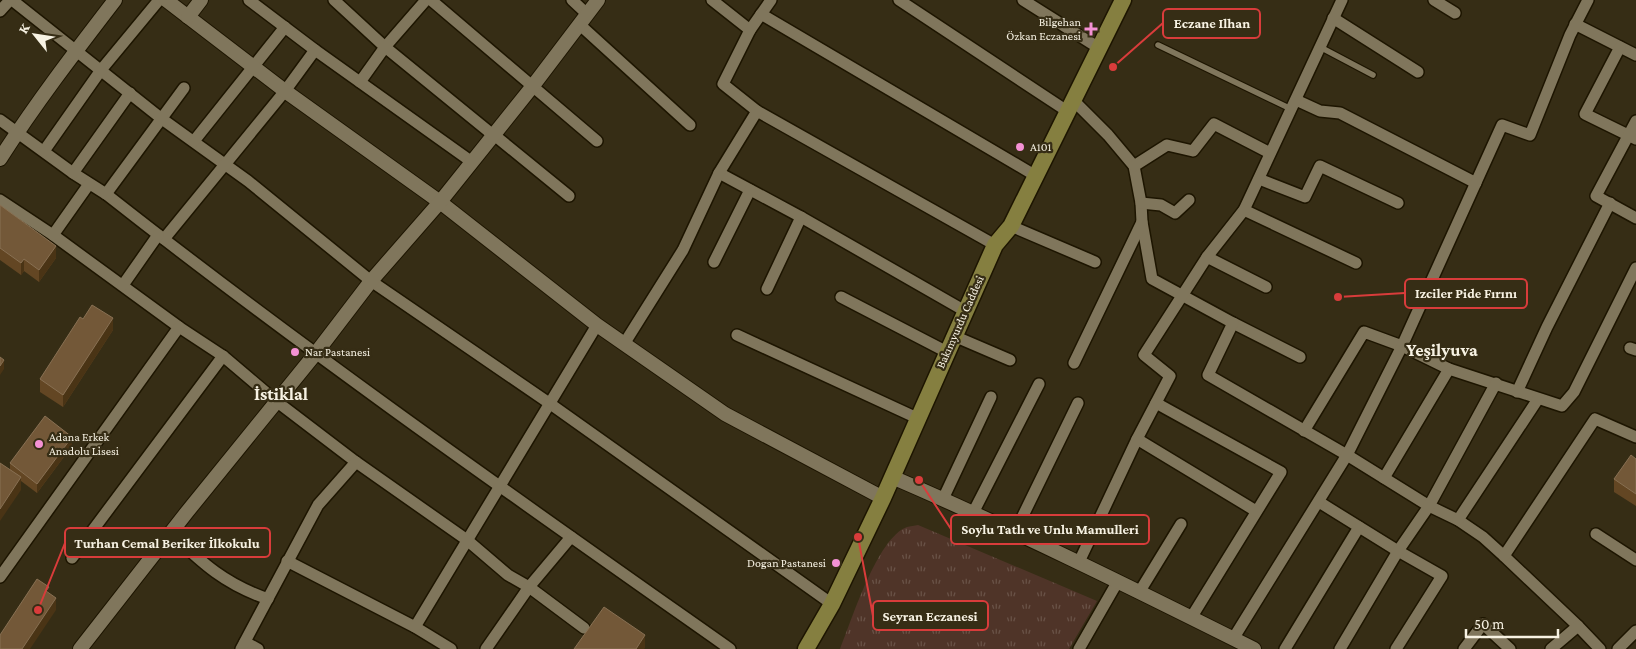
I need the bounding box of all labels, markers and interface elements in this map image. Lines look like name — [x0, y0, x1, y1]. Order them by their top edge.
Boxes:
callout: Eczane Ilhan — [1163, 9, 1260, 38]
north arrow — [10, 10, 60, 60]
place label: Bilgehan Özkan Eczanesi — [1006, 15, 1082, 43]
text: Eczane Ilhan — [1174, 15, 1250, 31]
text: K — [15, 20, 33, 36]
marker: Bilgehan Özkan Eczanesi — [1085, 23, 1097, 35]
place label: A101 — [1030, 140, 1052, 154]
marker: A101 — [1014, 141, 1026, 153]
street label: Bakımyurdu Caddesi — [933, 274, 987, 370]
callout: Izciler Pide Fırını — [1405, 279, 1527, 308]
text: Izciler Pide Fırını — [1415, 285, 1517, 301]
district label: Yeşilyuva — [1406, 340, 1478, 360]
place label: Nar Pastanesi — [305, 345, 370, 359]
marker: Nar Pastanesi — [289, 346, 301, 358]
district label: İstiklal — [254, 384, 308, 404]
place label: Adana Erkek Anadolu Lisesi — [49, 430, 119, 458]
marker: Adana Erkek Anadolu Lisesi — [33, 438, 45, 450]
callout: Soylu Tatlı ve Unlu Mamulleri — [951, 515, 1149, 544]
text: Soylu Tatlı ve Unlu Mamulleri — [961, 521, 1139, 537]
callout: Turhan Cemal Beriker İlkokulu — [65, 528, 270, 557]
text: Turhan Cemal Beriker İlkokulu — [74, 535, 260, 551]
place label: Dogan Pastanesi — [747, 556, 826, 570]
marker: Dogan Pastanesi — [830, 557, 842, 569]
callout: Seyran Eczanesi — [873, 601, 988, 630]
scale bar — [1466, 606, 1558, 638]
text: Seyran Eczanesi — [883, 608, 977, 624]
text: 50 m — [1474, 616, 1504, 632]

